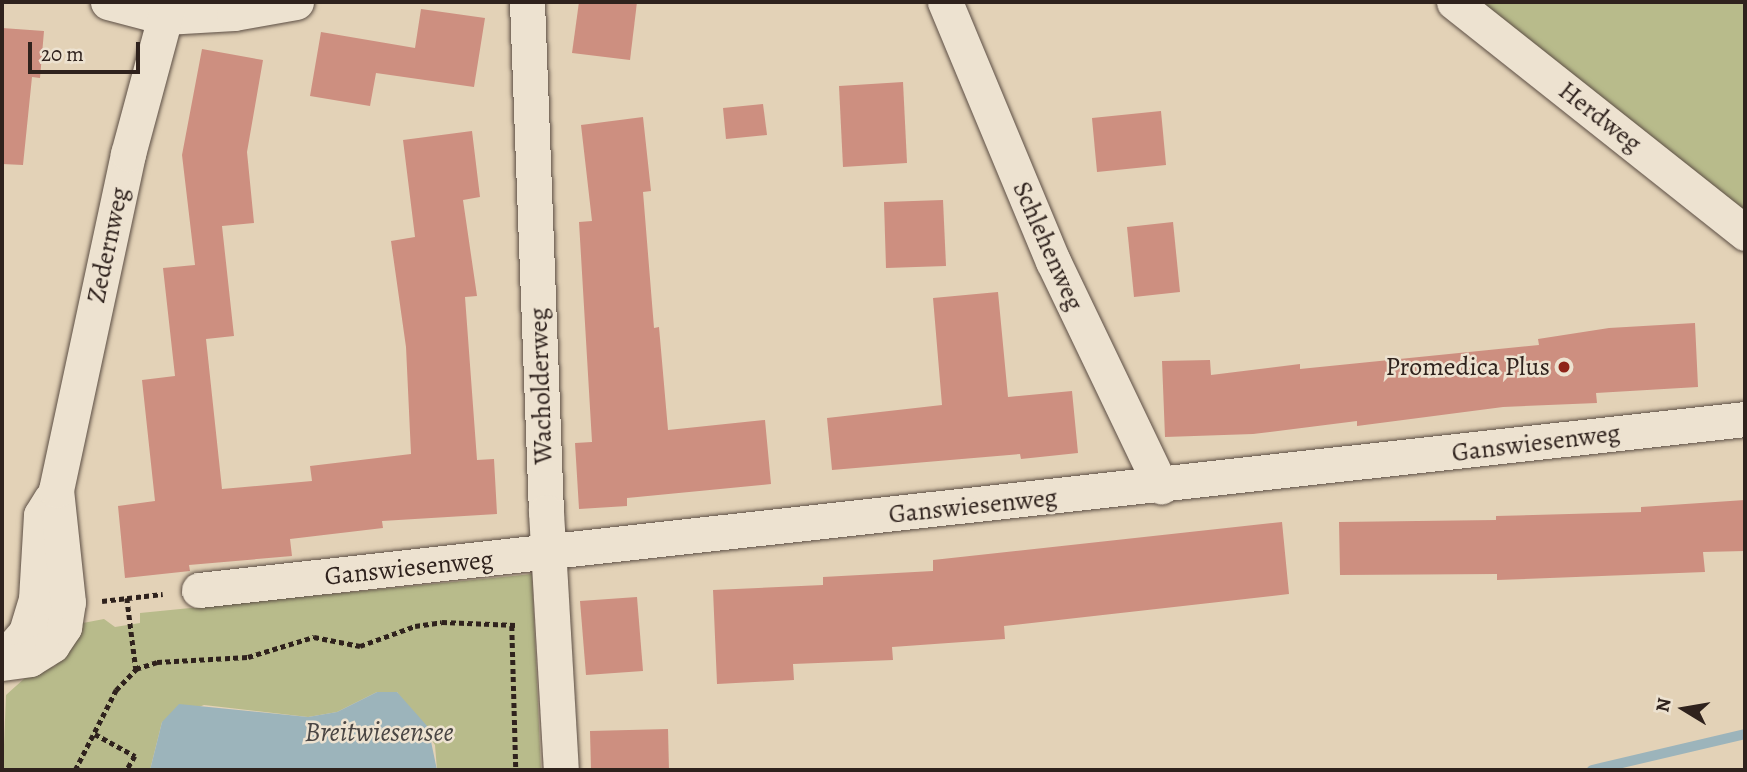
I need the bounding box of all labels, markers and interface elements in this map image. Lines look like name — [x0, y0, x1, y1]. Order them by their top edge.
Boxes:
scale bar — [32, 28, 144, 72]
text: 20 m — [41, 40, 84, 68]
street label: Herdweg — [1552, 75, 1648, 159]
street label: Schlehenweg — [1006, 177, 1090, 315]
street label: Zedernweg — [81, 184, 135, 306]
street label: Wacholderweg — [523, 307, 559, 465]
place label: Promedica Plus — [1385, 351, 1550, 383]
marker: Promedica Plus — [1556, 359, 1572, 375]
street label: Ganswiesenweg — [1450, 417, 1622, 469]
street label: Ganswiesenweg — [887, 482, 1059, 530]
street label: Ganswiesenweg — [323, 544, 495, 592]
north arrow — [1649, 674, 1719, 744]
text: N — [1649, 696, 1677, 714]
water label: Breitwiesensee — [304, 715, 454, 749]

